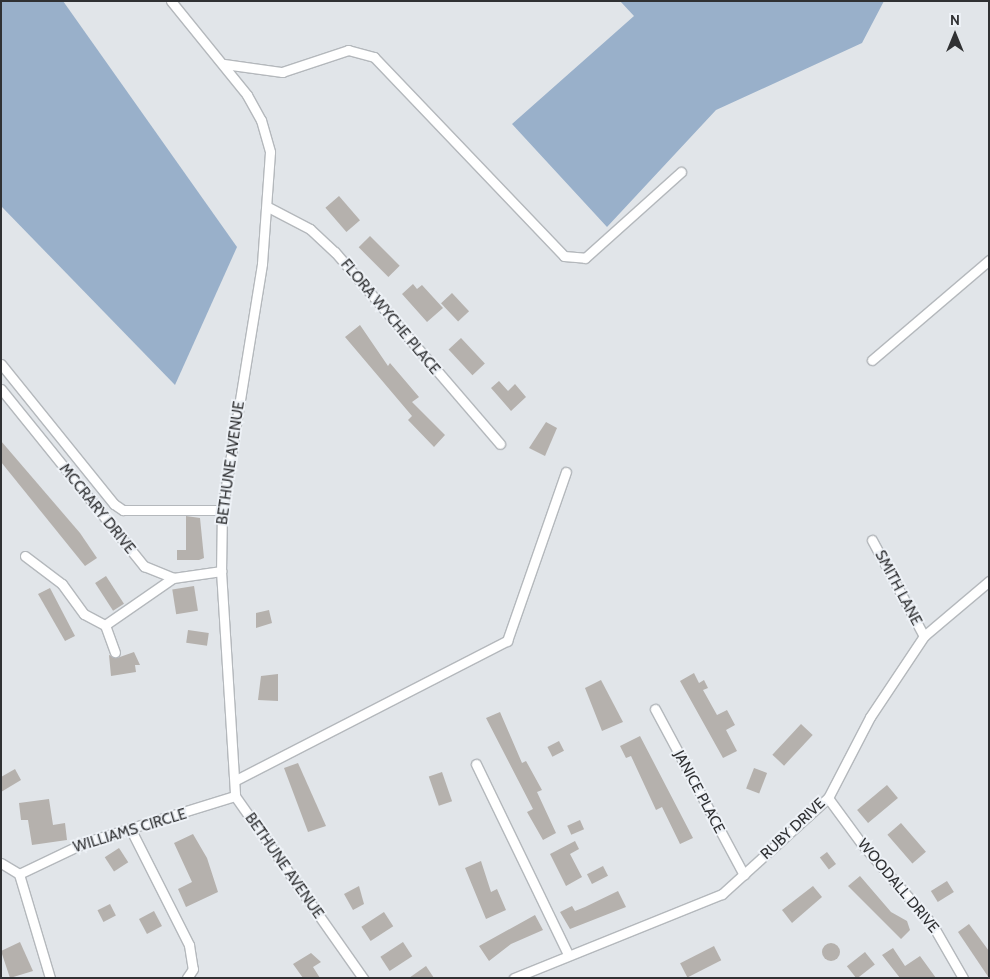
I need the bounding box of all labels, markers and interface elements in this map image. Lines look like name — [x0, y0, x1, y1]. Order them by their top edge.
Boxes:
north arrow — [930, 10, 980, 60]
text: N — [950, 11, 960, 29]
street label: FLORA WYCHE PLACE — [337, 256, 443, 378]
street label: BETHUNE AVENUE — [213, 400, 249, 526]
street label: MCCRARY DRIVE — [55, 460, 139, 558]
street label: SMITH LANE — [871, 547, 925, 629]
street label: JANICE PLACE — [670, 748, 728, 836]
street label: RUBY DRIVE — [757, 795, 829, 863]
street label: WILLIAMS CIRCLE — [71, 805, 189, 857]
street label: BETHUNE AVENUE — [241, 810, 327, 922]
street label: WOODALL DRIVE — [854, 835, 942, 937]

